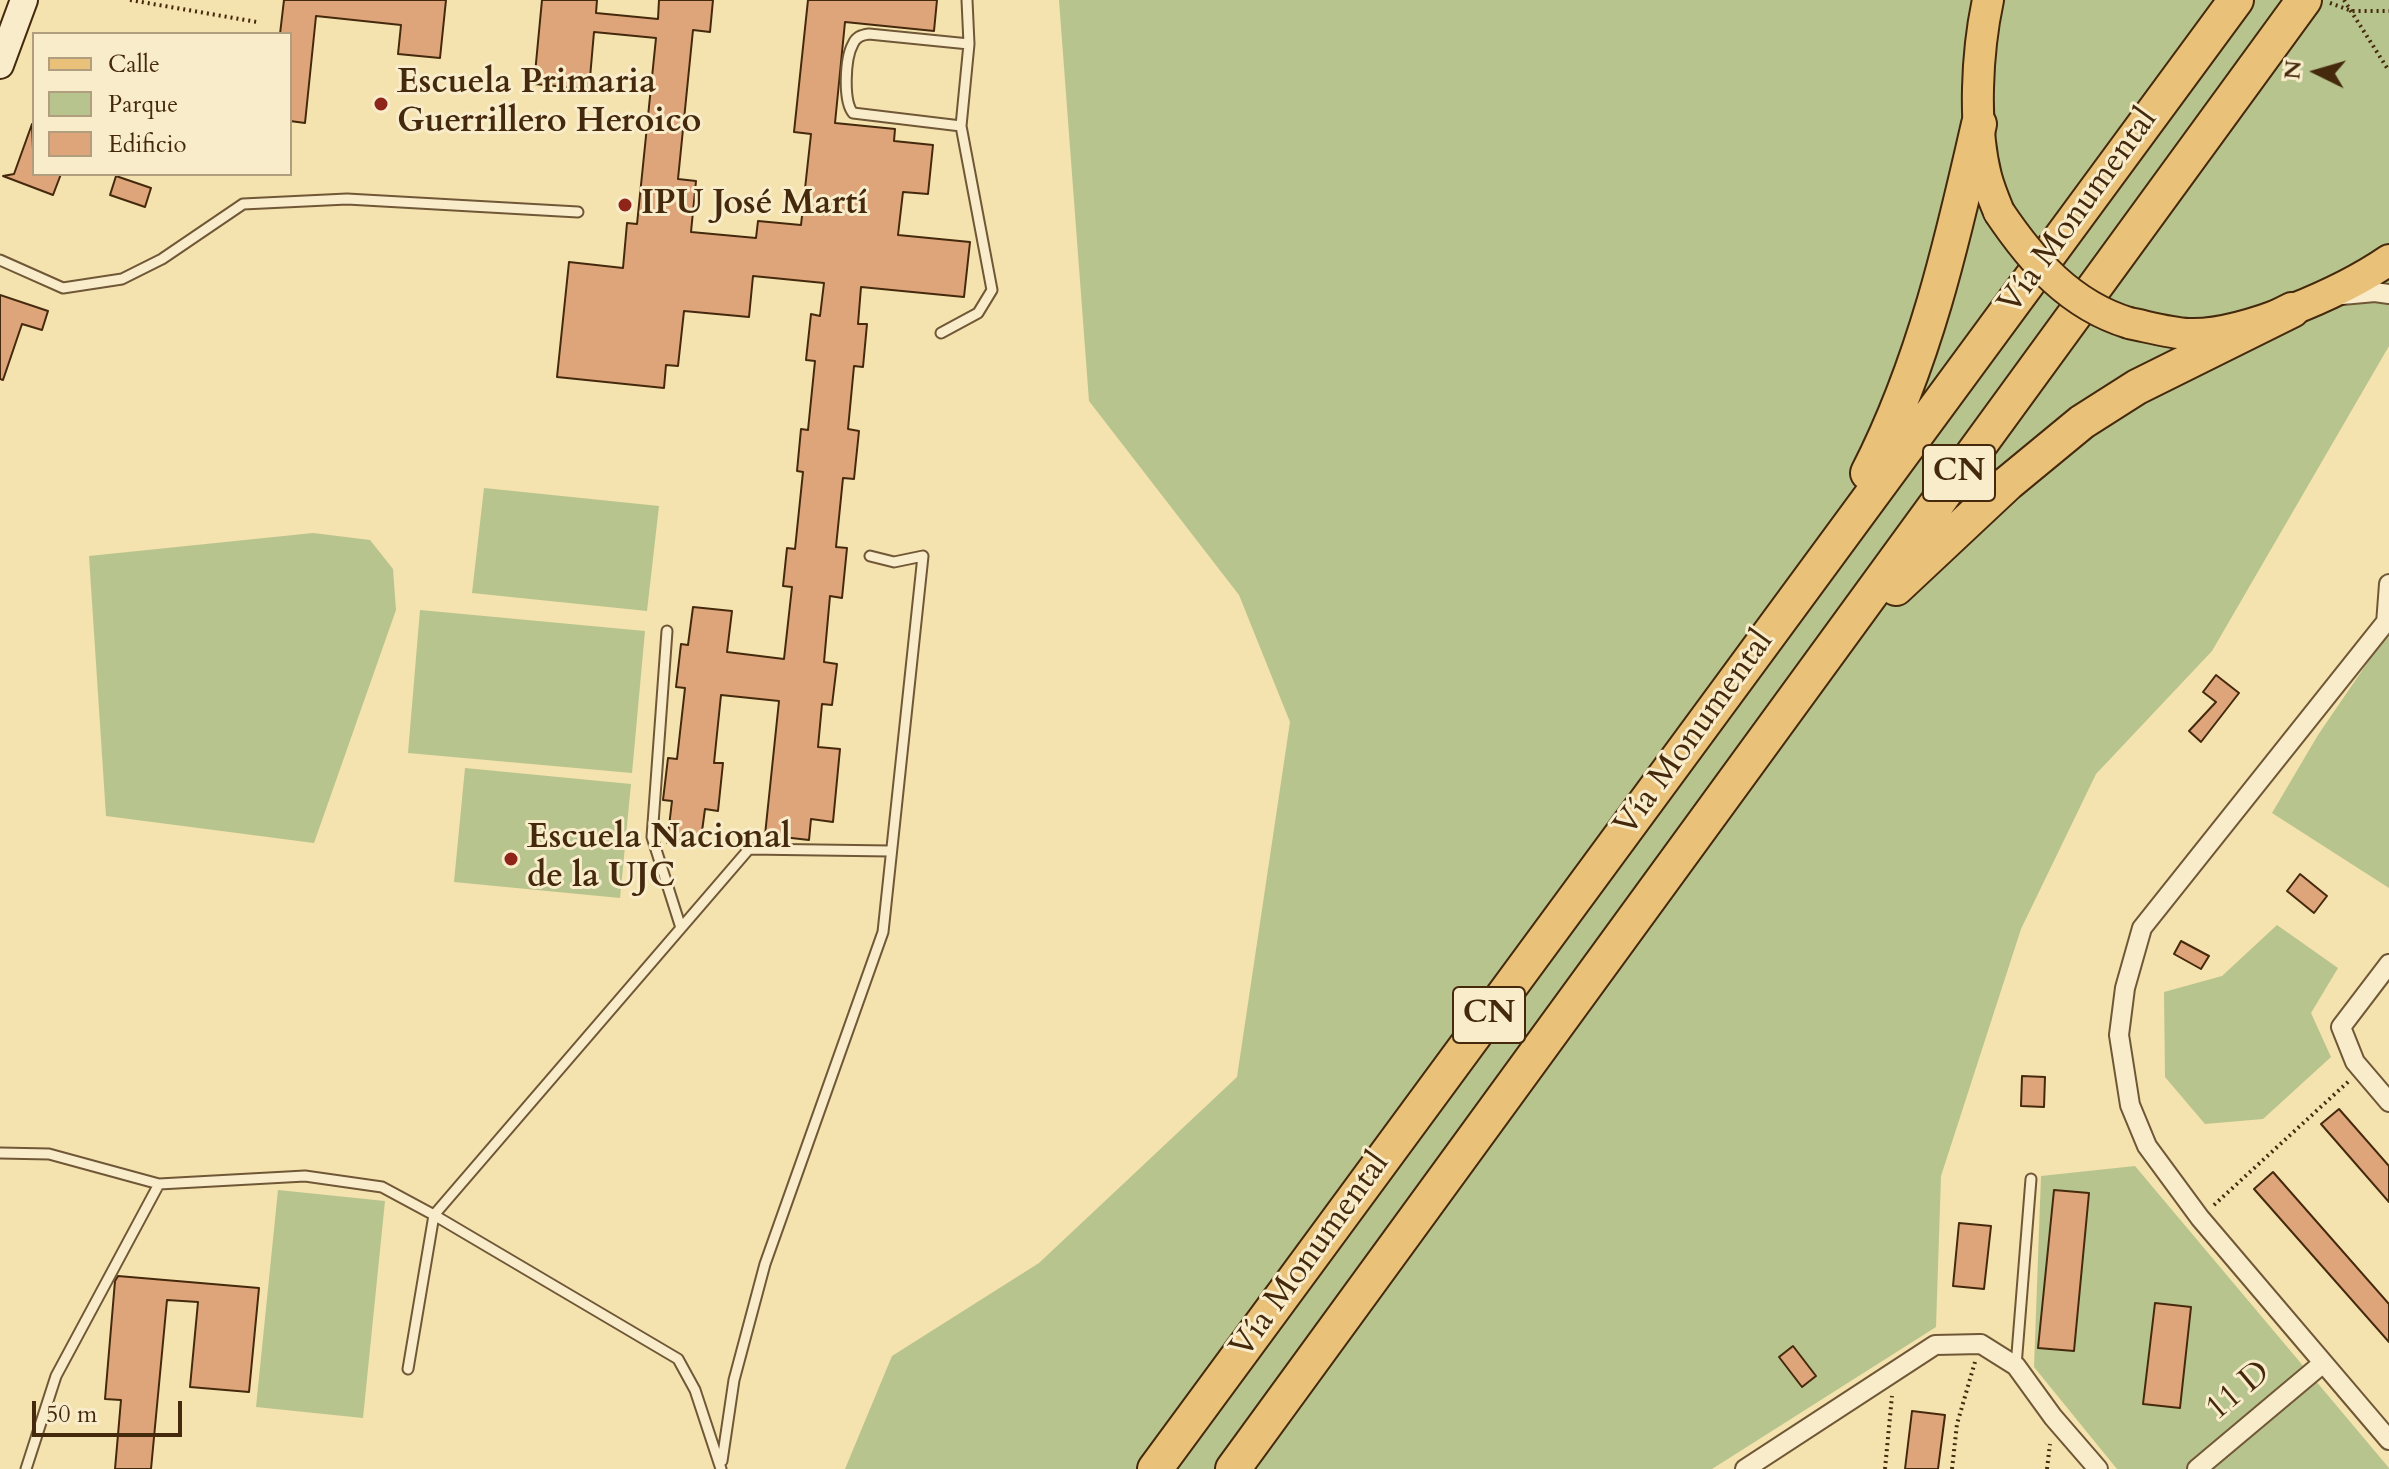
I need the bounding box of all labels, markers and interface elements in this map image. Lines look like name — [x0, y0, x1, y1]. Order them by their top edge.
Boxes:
legend — [32, 32, 292, 176]
north arrow — [2277, 32, 2357, 112]
text: Calle — [108, 48, 160, 81]
text: N — [2277, 59, 2309, 81]
place label: Escuela Primaria Guerrillero Heroico — [397, 64, 701, 144]
text: Parque — [108, 88, 178, 121]
marker: Escuela Primaria Guerrillero Heroico — [372, 95, 390, 113]
street label: Vía Monumental — [1991, 101, 2167, 323]
text: Edificio — [108, 128, 187, 161]
place label: IPU José Martí — [641, 185, 868, 225]
marker: IPU José Martí — [616, 196, 634, 214]
road number: CN — [1923, 445, 1995, 501]
street label: Vía Monumental — [1607, 623, 1783, 845]
place label: Escuela Nacional de la UJC — [527, 819, 791, 898]
marker: Escuela Nacional de la UJC — [502, 850, 520, 868]
road number: CN — [1453, 987, 1525, 1043]
street label: Vía Monumental — [1223, 1145, 1399, 1367]
street label: 11 D — [2198, 1353, 2280, 1431]
scale bar — [36, 1385, 186, 1435]
text: 50 m — [46, 1398, 97, 1431]

